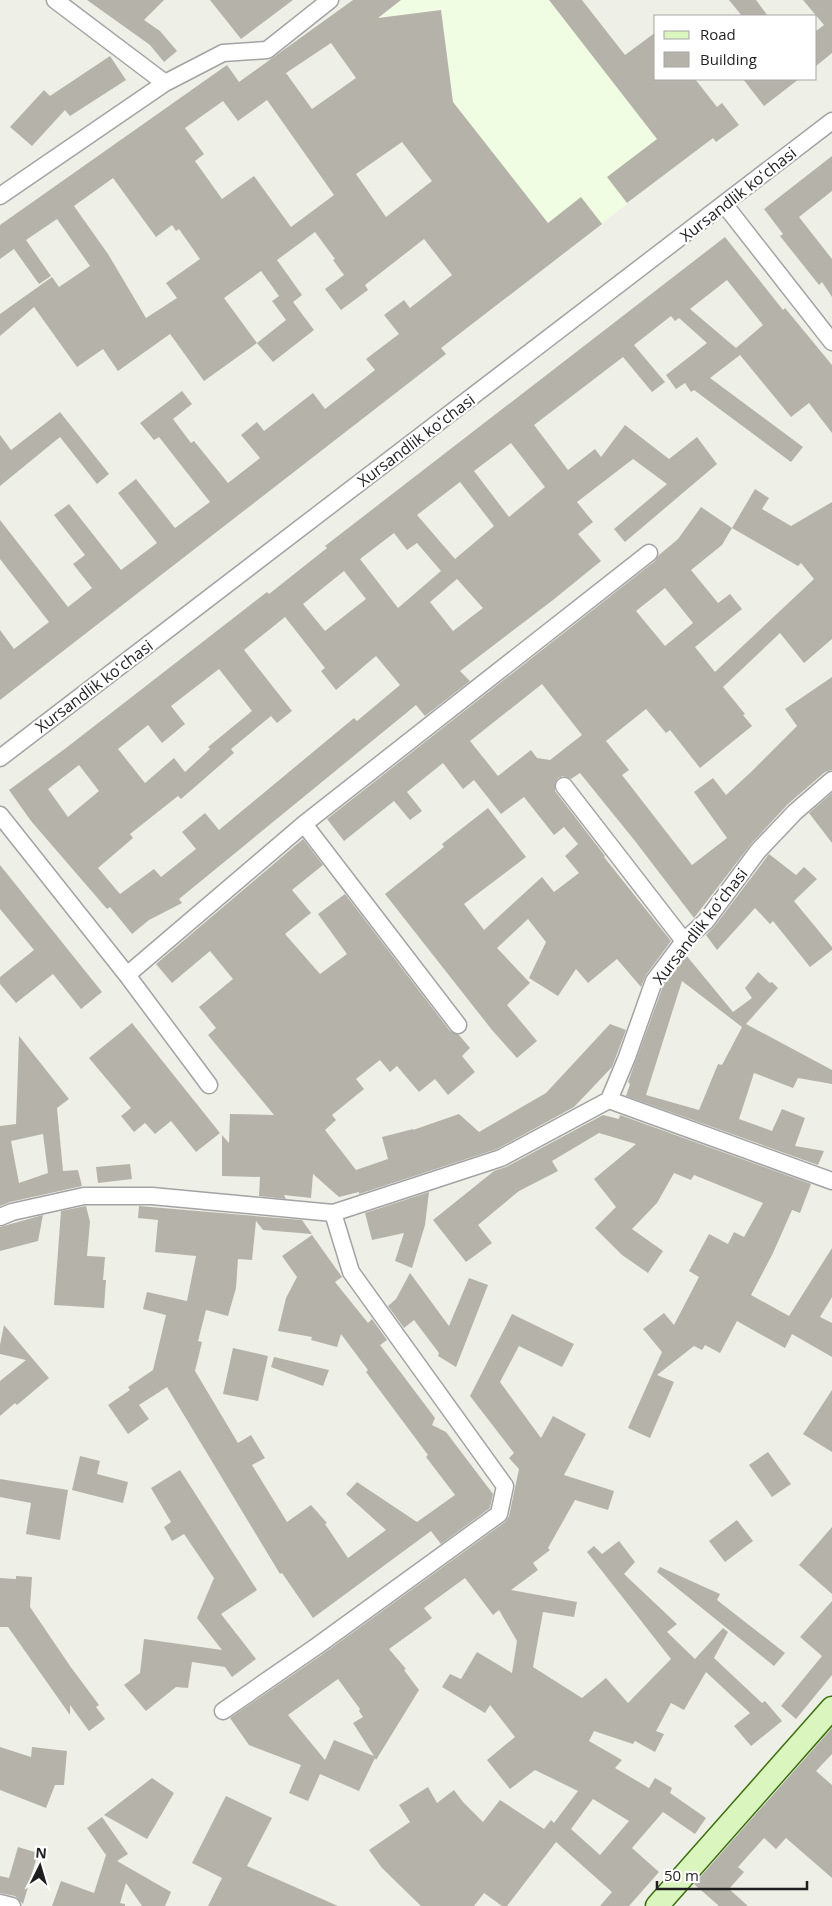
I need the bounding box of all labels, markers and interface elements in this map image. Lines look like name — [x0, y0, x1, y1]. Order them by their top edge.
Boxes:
legend — [654, 15, 817, 80]
text: Road — [700, 24, 736, 44]
text: Building — [700, 49, 757, 69]
street label: Xursandlik koʻchasi — [675, 142, 801, 246]
street label: Xursandlik koʻchasi — [353, 388, 479, 492]
street label: Xursandlik koʻchasi — [31, 634, 157, 738]
street label: Xursandlik koʻchasi — [648, 863, 752, 989]
north arrow — [15, 1841, 65, 1891]
text: N — [35, 1843, 48, 1863]
scale bar — [657, 1858, 807, 1890]
text: 50 m — [664, 1865, 699, 1885]

